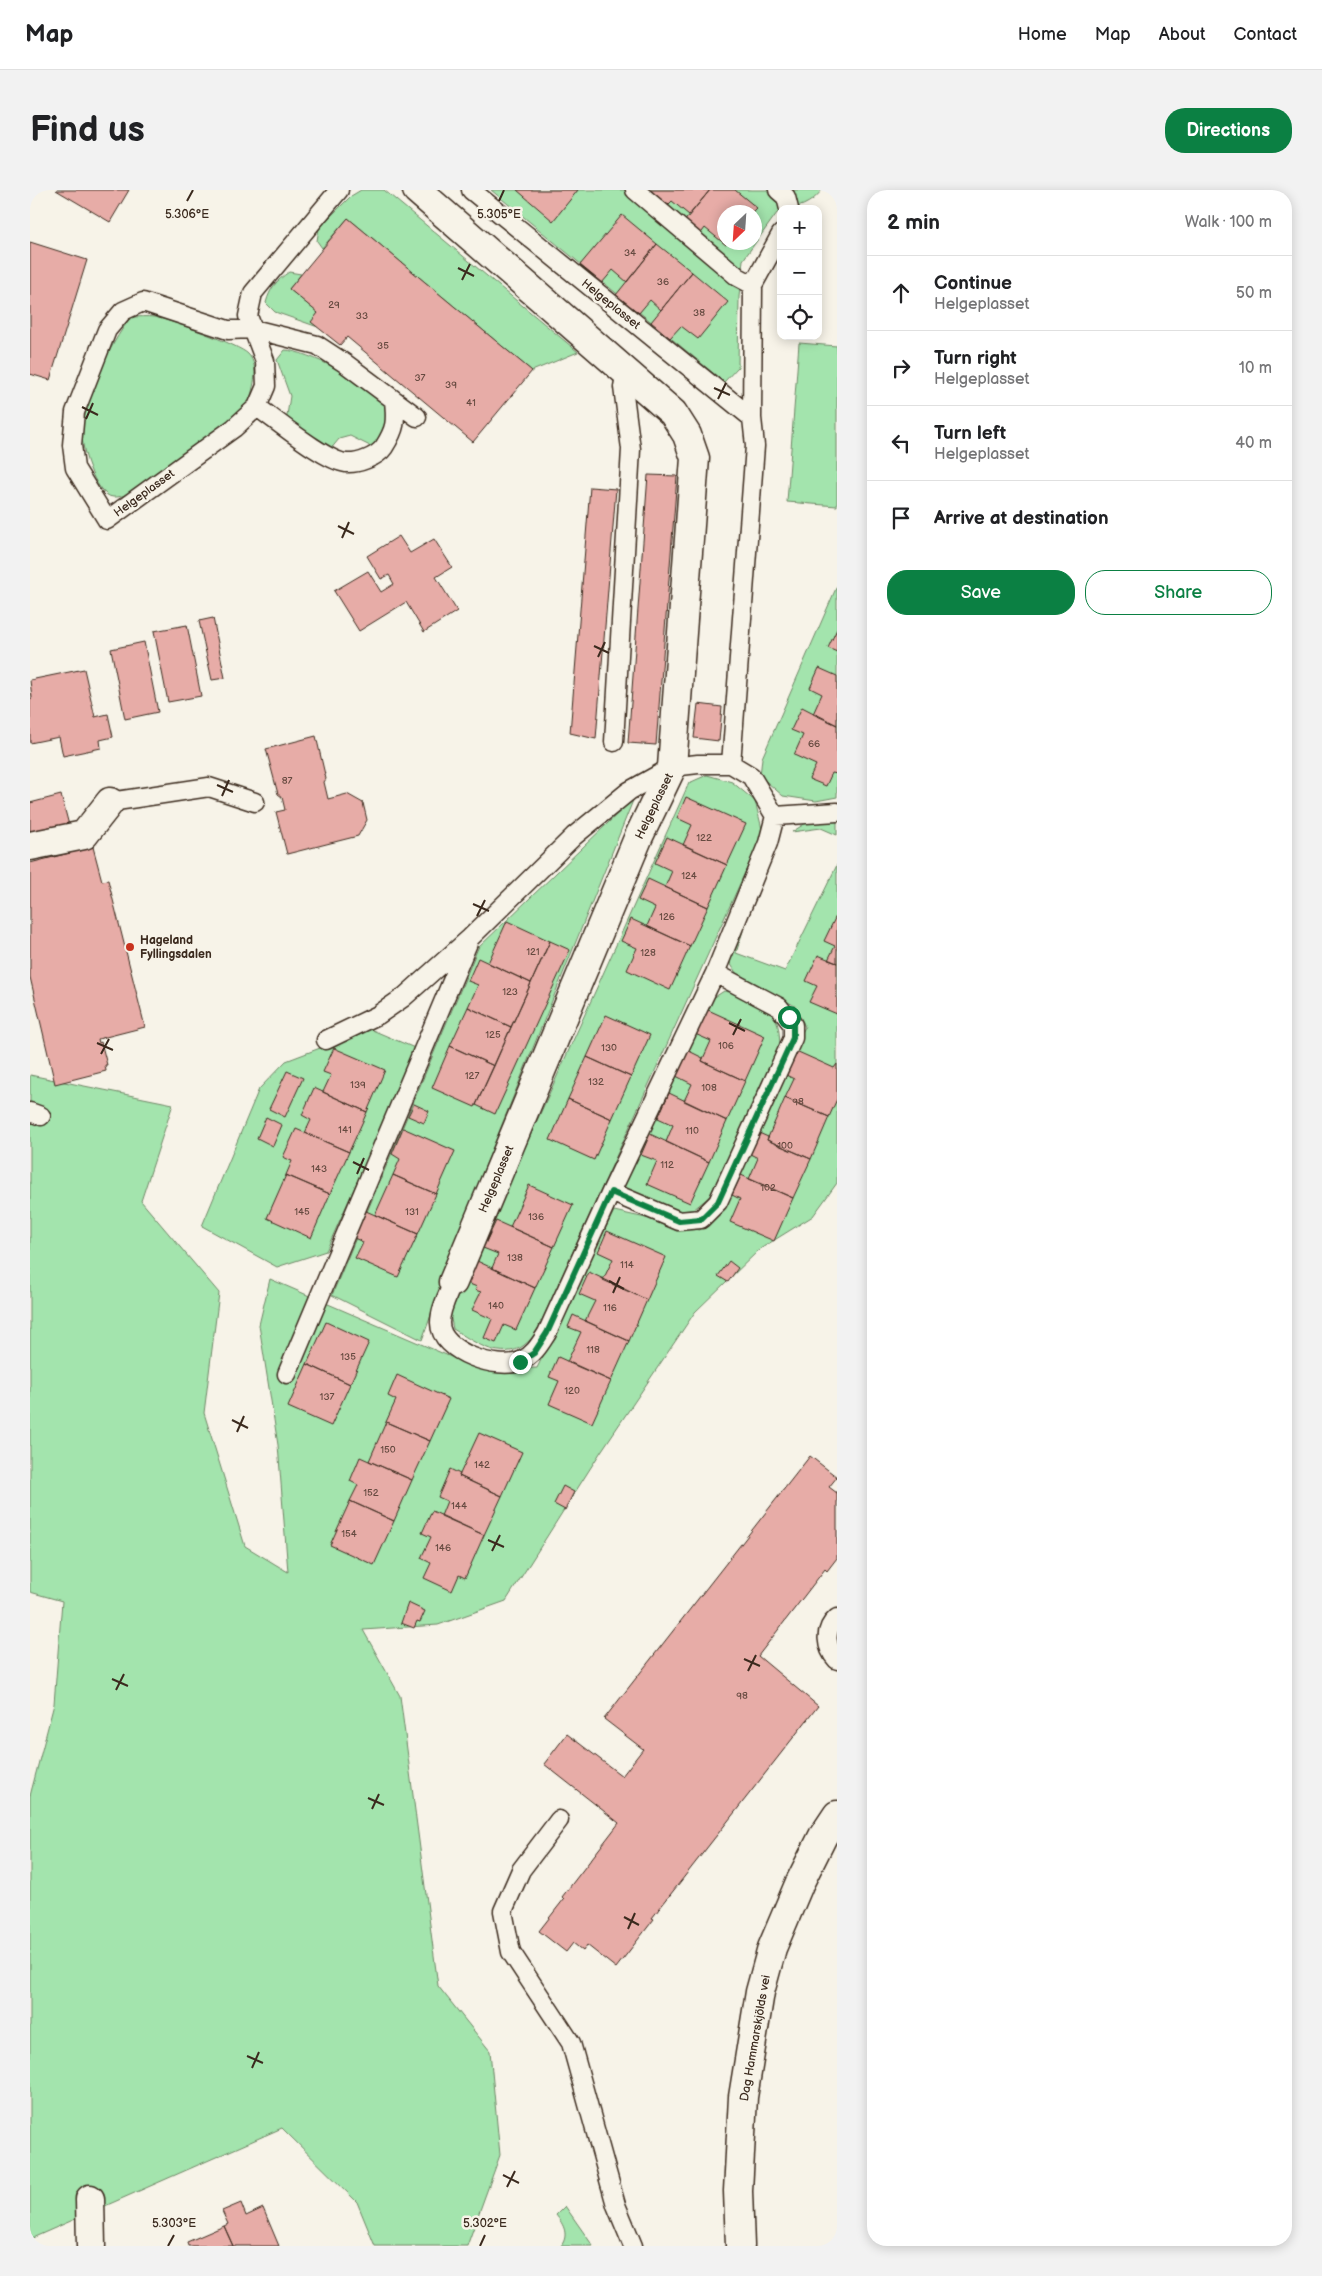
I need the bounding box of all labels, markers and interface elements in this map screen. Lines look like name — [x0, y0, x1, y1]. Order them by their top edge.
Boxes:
text: Map — [25, 20, 73, 49]
text: Home — [1018, 24, 1067, 45]
text: Map — [1095, 24, 1131, 45]
text: About — [1159, 24, 1206, 45]
text: Contact — [1234, 24, 1297, 45]
button: Directions — [1165, 108, 1292, 153]
text: Find us — [30, 109, 145, 152]
north arrow — [717, 205, 762, 250]
map controls — [777, 205, 822, 340]
button: + — [777, 205, 822, 250]
text: 5.306°E — [165, 207, 209, 222]
text: 5.305°E — [477, 207, 521, 222]
text: 2 min — [887, 210, 940, 235]
text: Walk · 100 m — [1185, 213, 1272, 232]
house number: 34 — [624, 247, 636, 259]
button: − — [777, 250, 822, 295]
text: Continue — [934, 272, 1012, 295]
street label: Helgeplasset — [578, 276, 643, 333]
house number: 36 — [657, 276, 669, 288]
icon: ahead — [887, 279, 915, 307]
text: 50 m — [1236, 284, 1272, 303]
button: locate — [777, 295, 822, 340]
text: Helgeplasset — [934, 295, 1029, 314]
house number: 29 — [328, 299, 340, 311]
house number: 38 — [693, 307, 705, 319]
house number: 33 — [356, 310, 368, 322]
house number: 35 — [377, 340, 389, 352]
text: Turn right — [934, 347, 1017, 370]
icon: right — [887, 354, 915, 382]
text: 10 m — [1239, 359, 1272, 378]
text: Helgeplasset — [934, 370, 1029, 389]
house number: 37 — [414, 372, 426, 384]
house number: 39 — [445, 379, 457, 391]
house number: 41 — [466, 397, 476, 409]
text: Turn left — [934, 422, 1006, 445]
icon: left — [887, 429, 915, 457]
text: 40 m — [1235, 434, 1272, 453]
text: Helgeplasset — [934, 445, 1029, 464]
street label: Helgeplasset — [111, 466, 178, 521]
icon: arrive — [887, 504, 915, 532]
text: Arrive at destination — [934, 507, 1109, 530]
button: Save — [887, 570, 1075, 615]
button: Share — [1085, 570, 1272, 615]
house number: 66 — [808, 738, 820, 750]
street label: Helgeplasset — [632, 770, 677, 842]
house number: 87 — [282, 775, 292, 787]
house number: 122 — [696, 832, 712, 844]
house number: 124 — [681, 870, 697, 882]
house number: 126 — [659, 911, 675, 923]
place label: Hageland Fyllingsdalen — [140, 933, 212, 962]
marker: Hageland Fyllingsdalen — [124, 941, 136, 953]
house number: 121 — [526, 946, 540, 958]
house number: 128 — [640, 947, 656, 959]
house number: 123 — [502, 986, 518, 998]
route start — [778, 1006, 801, 1029]
house number: 125 — [485, 1029, 501, 1041]
house number: 106 — [718, 1040, 734, 1052]
house number: 130 — [601, 1042, 617, 1054]
house number: 127 — [465, 1070, 479, 1082]
house number: 132 — [588, 1076, 604, 1088]
house number: 139 — [350, 1079, 366, 1091]
house number: 108 — [701, 1082, 717, 1094]
house number: 98 — [792, 1096, 804, 1108]
house number: 141 — [338, 1124, 352, 1136]
house number: 110 — [685, 1125, 699, 1137]
house number: 100 — [777, 1140, 793, 1152]
street label: Helgeplasset — [476, 1143, 517, 1215]
house number: 112 — [660, 1159, 674, 1171]
house number: 143 — [311, 1163, 327, 1175]
house number: 102 — [760, 1182, 776, 1194]
house number: 145 — [294, 1206, 310, 1218]
house number: 131 — [405, 1206, 419, 1218]
house number: 136 — [528, 1211, 544, 1223]
house number: 138 — [507, 1252, 523, 1264]
house number: 114 — [620, 1259, 634, 1271]
house number: 140 — [488, 1300, 504, 1312]
house number: 116 — [603, 1302, 617, 1314]
house number: 118 — [586, 1344, 600, 1356]
house number: 135 — [340, 1351, 356, 1363]
route end — [509, 1351, 532, 1374]
house number: 120 — [564, 1385, 580, 1397]
house number: 137 — [320, 1391, 335, 1403]
house number: 150 — [380, 1444, 396, 1456]
house number: 142 — [474, 1459, 490, 1471]
house number: 152 — [363, 1487, 379, 1499]
house number: 144 — [451, 1500, 467, 1512]
house number: 154 — [341, 1528, 357, 1540]
house number: 146 — [435, 1542, 451, 1554]
house number: 98 — [736, 1690, 748, 1702]
street label: Dag Hammarskjölds vei — [737, 1974, 774, 2102]
text: 5.303°E — [152, 2216, 196, 2231]
text: 5.302°E — [463, 2216, 507, 2231]

